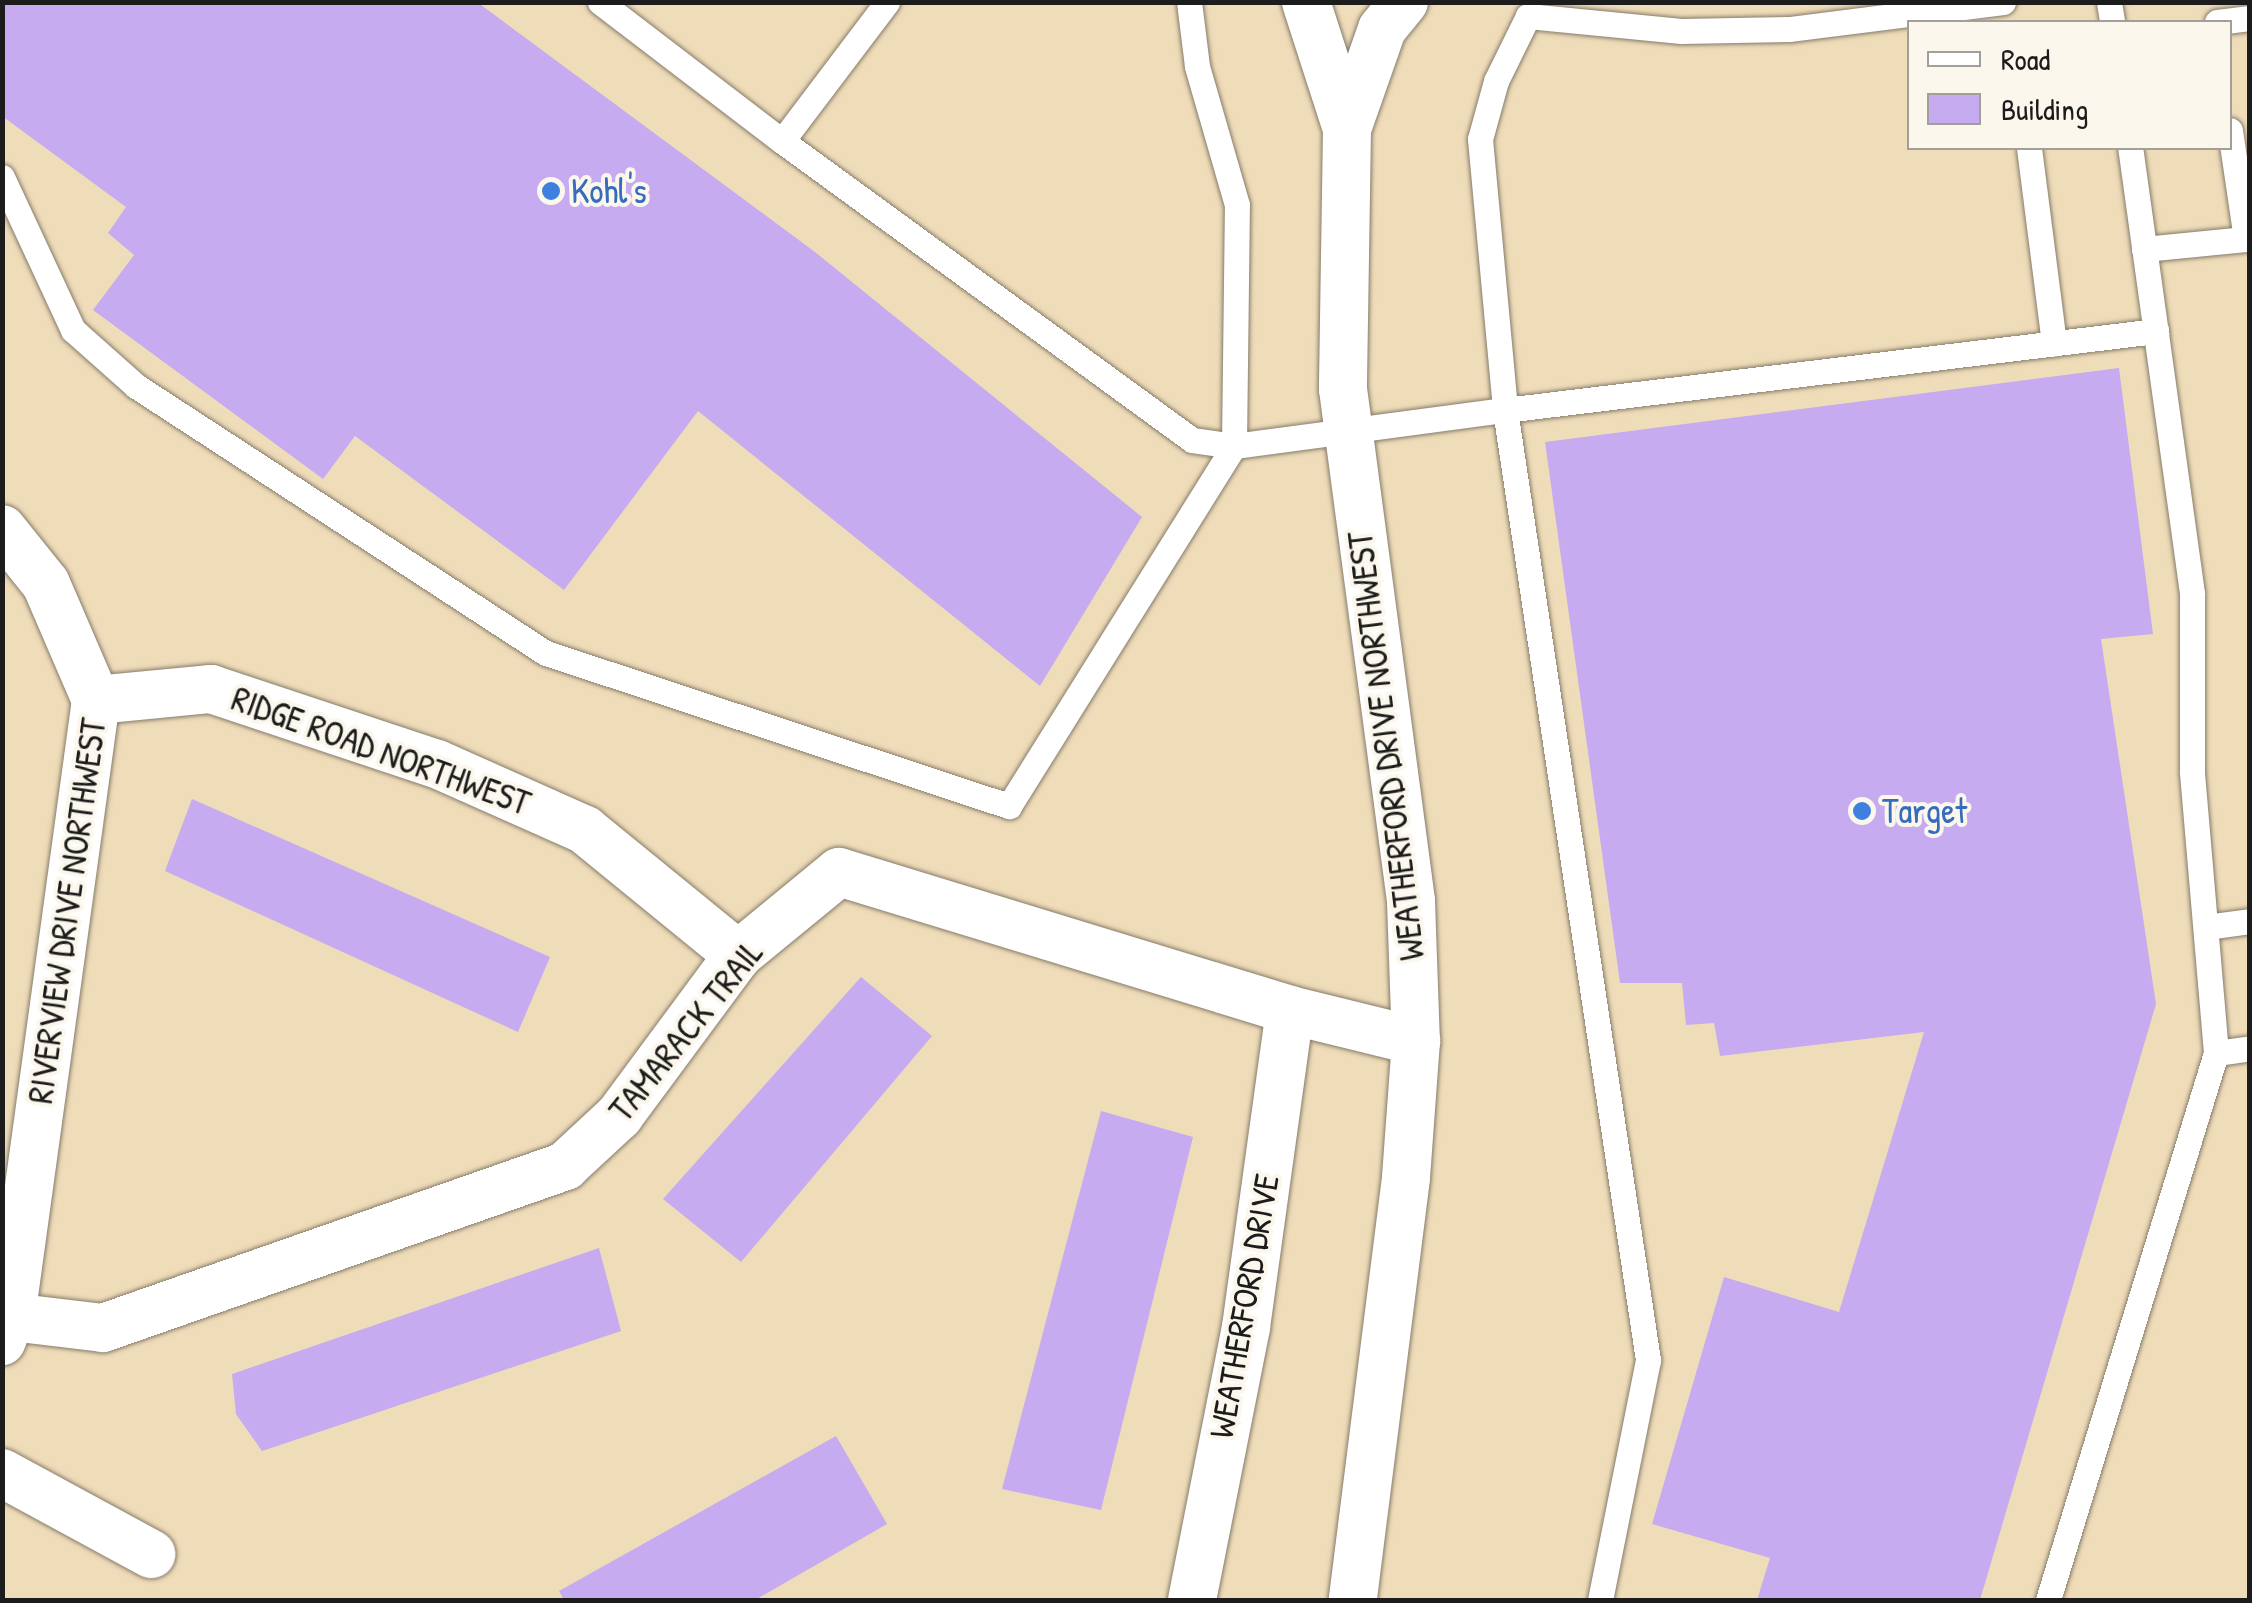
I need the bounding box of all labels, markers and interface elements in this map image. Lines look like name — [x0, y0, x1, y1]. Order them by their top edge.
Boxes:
legend — [1907, 20, 2232, 150]
text: Road — [2001, 39, 2050, 79]
text: Building — [2001, 89, 2088, 129]
place label: Kohl's — [571, 170, 647, 212]
marker: Kohl's — [540, 180, 562, 202]
street label: WEATHERFORD DRIVE NORTHWEST — [1339, 529, 1433, 963]
street label: RIDGE ROAD NORTHWEST — [226, 678, 536, 824]
street label: RIVERVIEW DRIVE NORTHWEST — [19, 716, 115, 1106]
place label: Target — [1882, 790, 1967, 832]
marker: Target — [1851, 800, 1873, 822]
street label: TAMARACK TRAIL — [600, 932, 772, 1130]
street label: WEATHERFORD DRIVE — [1200, 1171, 1288, 1441]

